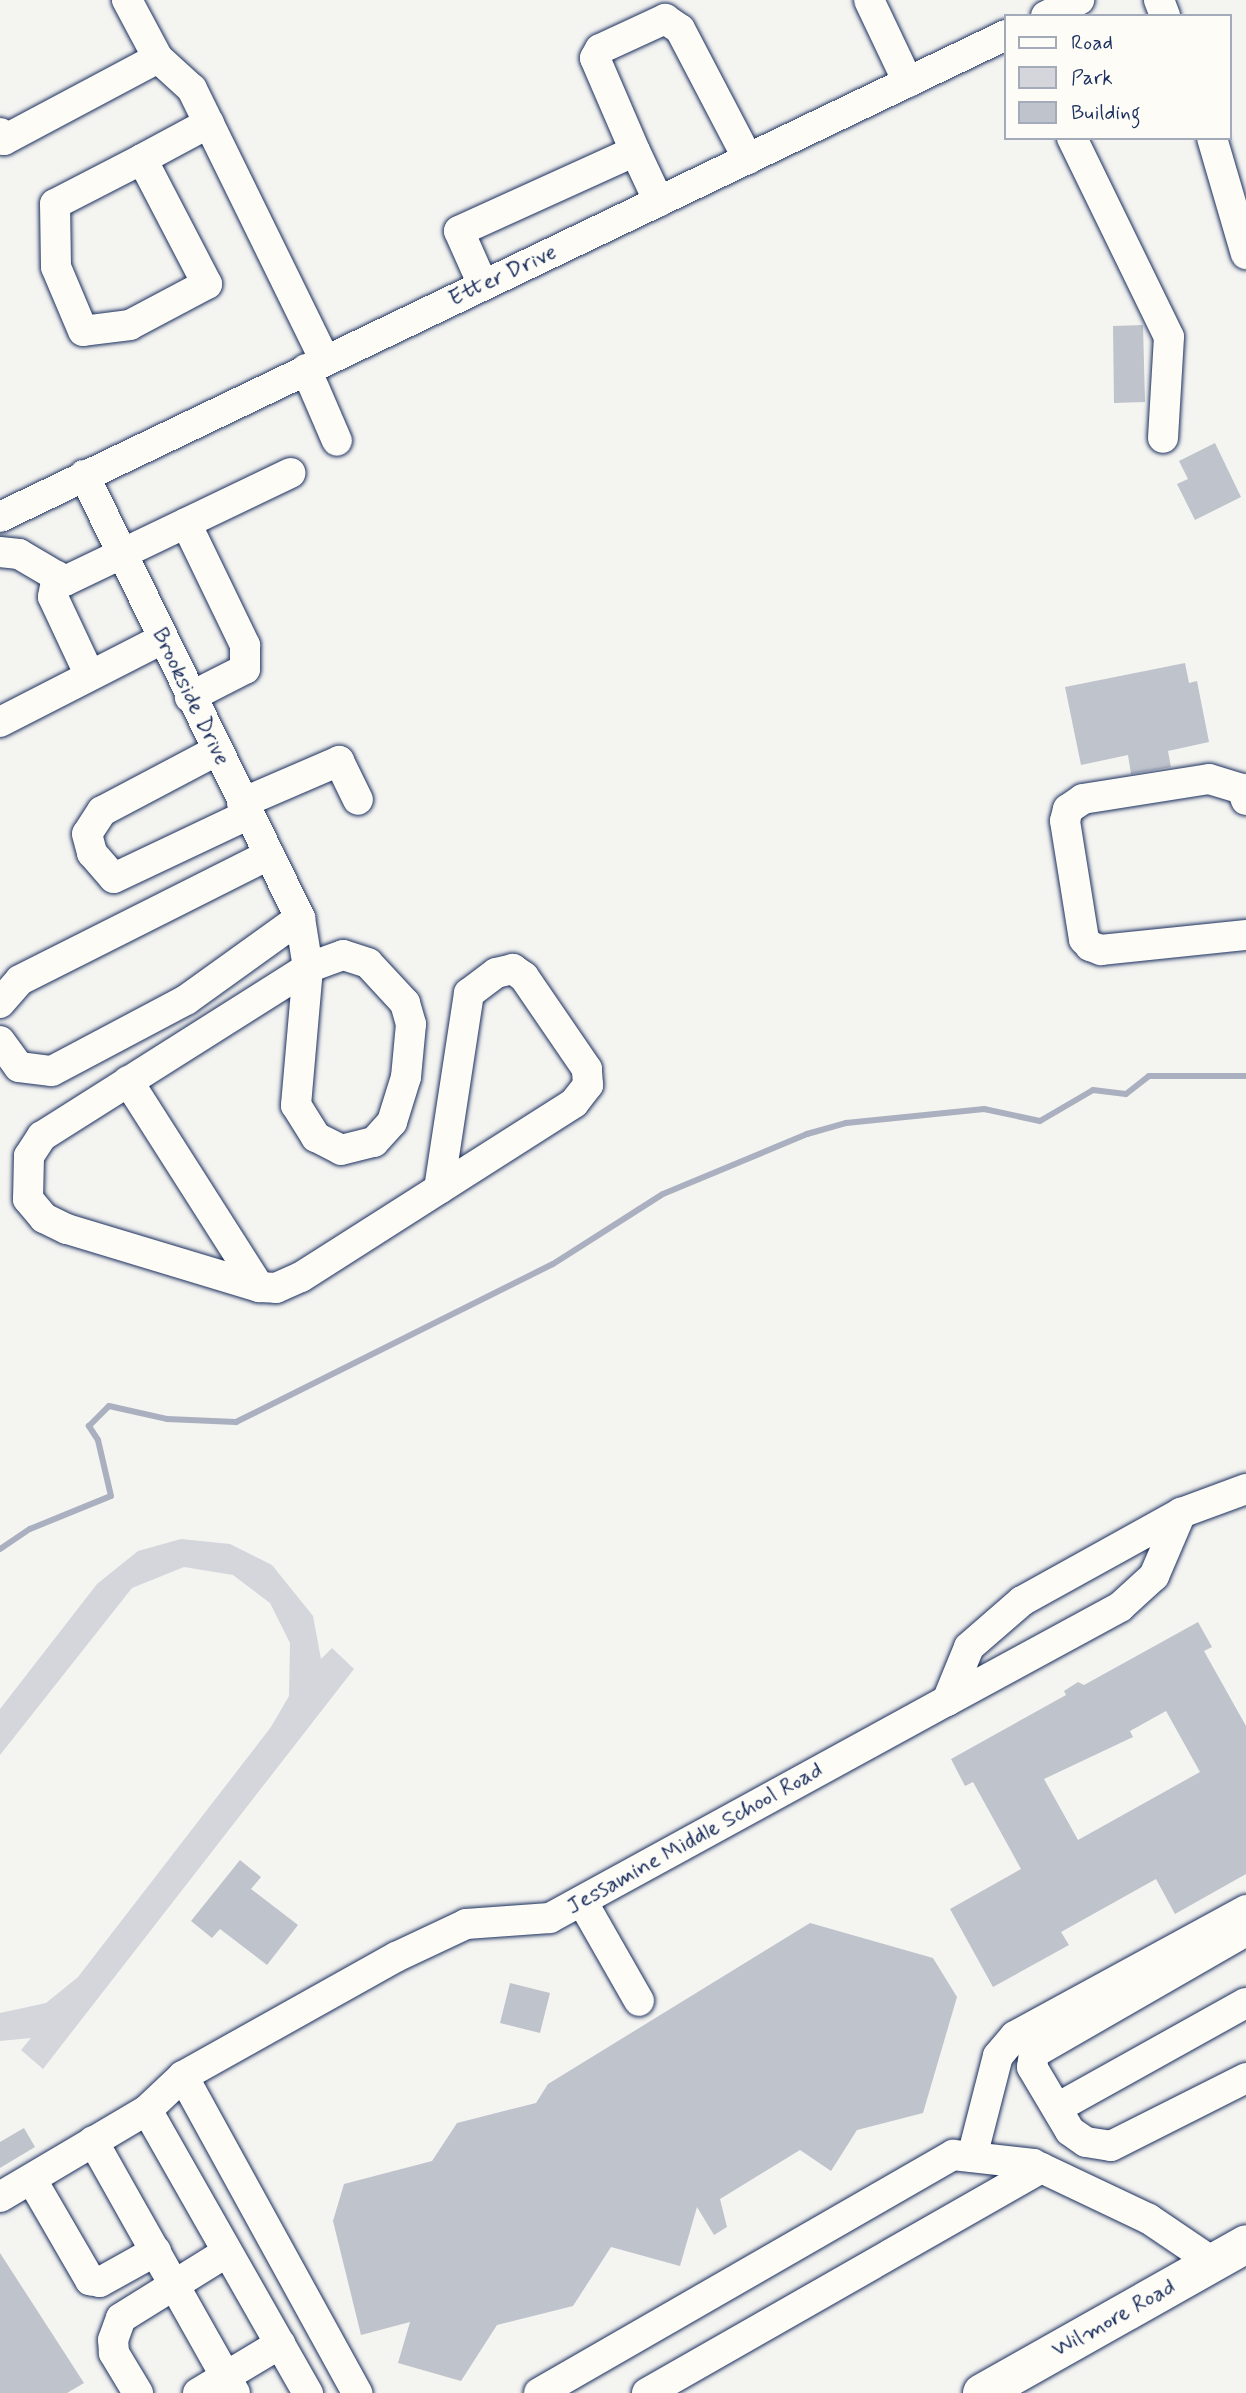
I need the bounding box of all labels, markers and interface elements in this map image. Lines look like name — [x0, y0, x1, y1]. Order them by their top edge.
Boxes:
legend — [1004, 14, 1232, 140]
text: Road — [1071, 29, 1113, 57]
text: Park — [1071, 64, 1113, 92]
text: Building — [1071, 99, 1141, 127]
street label: Etter Drive — [445, 239, 561, 313]
street label: Brookside Drive — [145, 624, 235, 770]
street label: Jessamine Middle School Road — [560, 1756, 830, 1922]
street label: Wilmore Road — [1047, 2274, 1181, 2364]

